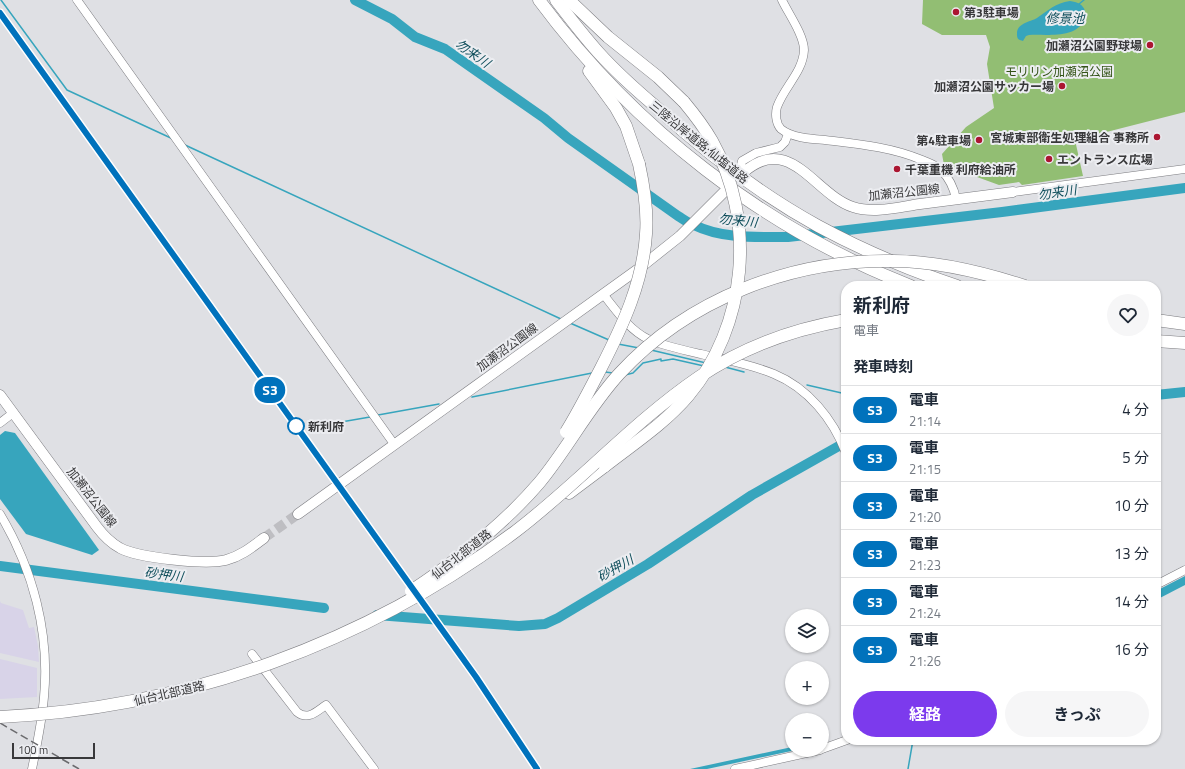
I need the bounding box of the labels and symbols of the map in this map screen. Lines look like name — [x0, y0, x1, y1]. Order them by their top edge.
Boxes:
place label: 第3駐車場 — [964, 3, 1019, 22]
marker: 第3駐車場 — [951, 7, 961, 17]
water label: 修景池 — [1045, 8, 1086, 28]
water label: 勿来川 — [451, 34, 496, 74]
place label: 加瀬沼公園野球場 — [1046, 36, 1142, 55]
marker: 加瀬沼公園野球場 — [1145, 40, 1155, 50]
park label: モリリン加瀬沼公園 — [1005, 62, 1113, 81]
place label: 加瀬沼公園サッカー場 — [934, 77, 1054, 96]
marker: 加瀬沼公園サッカー場 — [1057, 81, 1067, 91]
street label: 三陸沿岸道路;仙塩道路 — [645, 96, 753, 188]
place label: 宮城東部衛生処理組合 事務所 — [990, 128, 1149, 147]
place label: 第4駐車場 — [916, 131, 971, 150]
marker: 宮城東部衛生処理組合 事務所 — [1152, 132, 1162, 142]
marker: 第4駐車場 — [974, 135, 984, 145]
place label: エントランス広場 — [1057, 150, 1153, 169]
marker: エントランス広場 — [1044, 154, 1054, 164]
place label: 千葉重機 利府給油所 — [905, 160, 1016, 179]
marker: 千葉重機 利府給油所 — [892, 164, 902, 174]
street label: 加瀬沼公園線 — [867, 179, 941, 205]
water label: 勿来川 — [1036, 179, 1080, 205]
water label: 勿来川 — [718, 208, 760, 232]
street label: 加瀬沼公園線 — [472, 318, 542, 376]
line badge: S3 — [252, 377, 288, 403]
marker: 新利府 — [287, 417, 305, 435]
place label: 新利府 — [308, 417, 344, 436]
street label: 加瀬沼公園線 — [62, 463, 122, 531]
street label: 仙台北部道路 — [427, 524, 495, 584]
water label: 砂押川 — [593, 549, 639, 586]
water label: 砂押川 — [143, 562, 187, 587]
street label: 仙台北部道路 — [132, 676, 206, 710]
scale bar — [12, 741, 95, 760]

